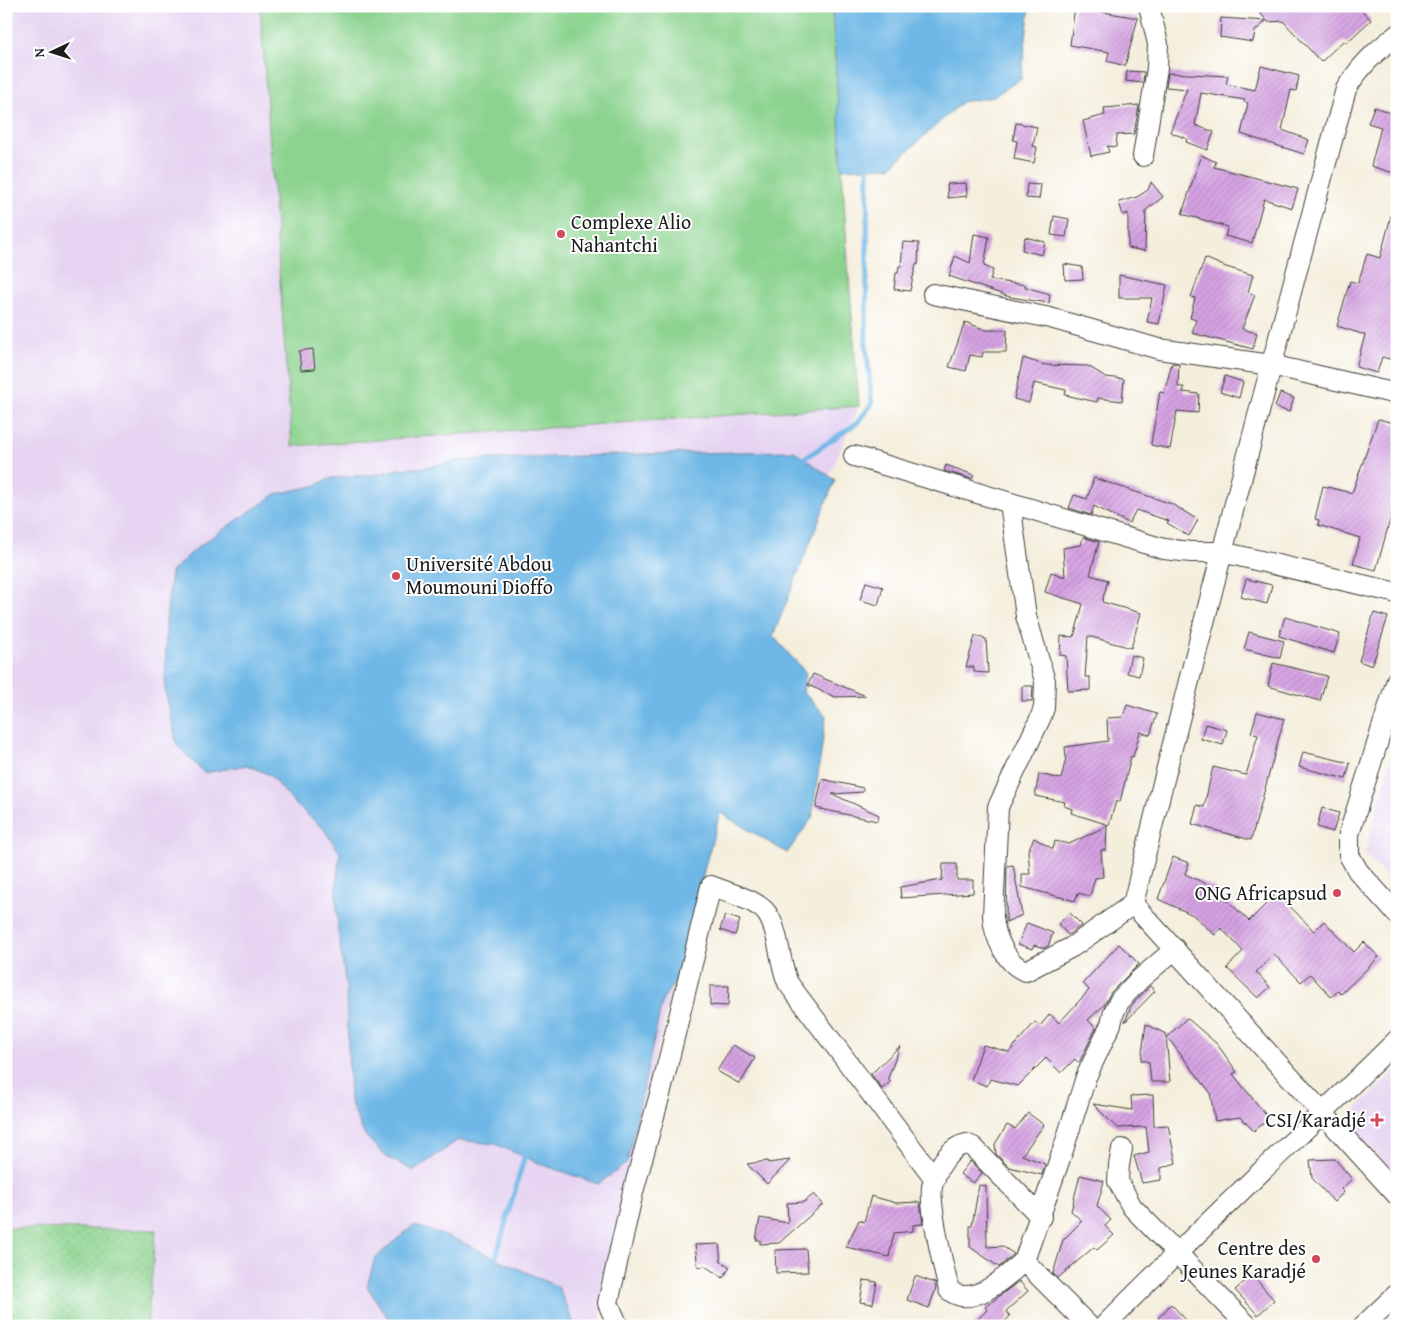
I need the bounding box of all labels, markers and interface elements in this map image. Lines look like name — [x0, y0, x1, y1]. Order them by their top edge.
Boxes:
north arrow — [28, 28, 78, 78]
text: N — [29, 47, 49, 58]
place label: Complexe Alio Nahantchi — [571, 207, 691, 259]
marker: Complexe Alio Nahantchi — [555, 228, 567, 240]
place label: Université Abdou Moumouni Dioffo — [406, 549, 553, 601]
marker: Université Abdou Moumouni Dioffo — [390, 570, 402, 582]
place label: ONG Africapsud — [1195, 878, 1327, 907]
marker: ONG Africapsud — [1331, 887, 1343, 899]
place label: CSI/Karadjé — [1266, 1105, 1366, 1134]
marker: CSI/Karadjé — [1370, 1113, 1384, 1127]
place label: Centre des Jeunes Karadjé — [1179, 1233, 1306, 1285]
marker: Centre des Jeunes Karadjé — [1310, 1253, 1322, 1265]

